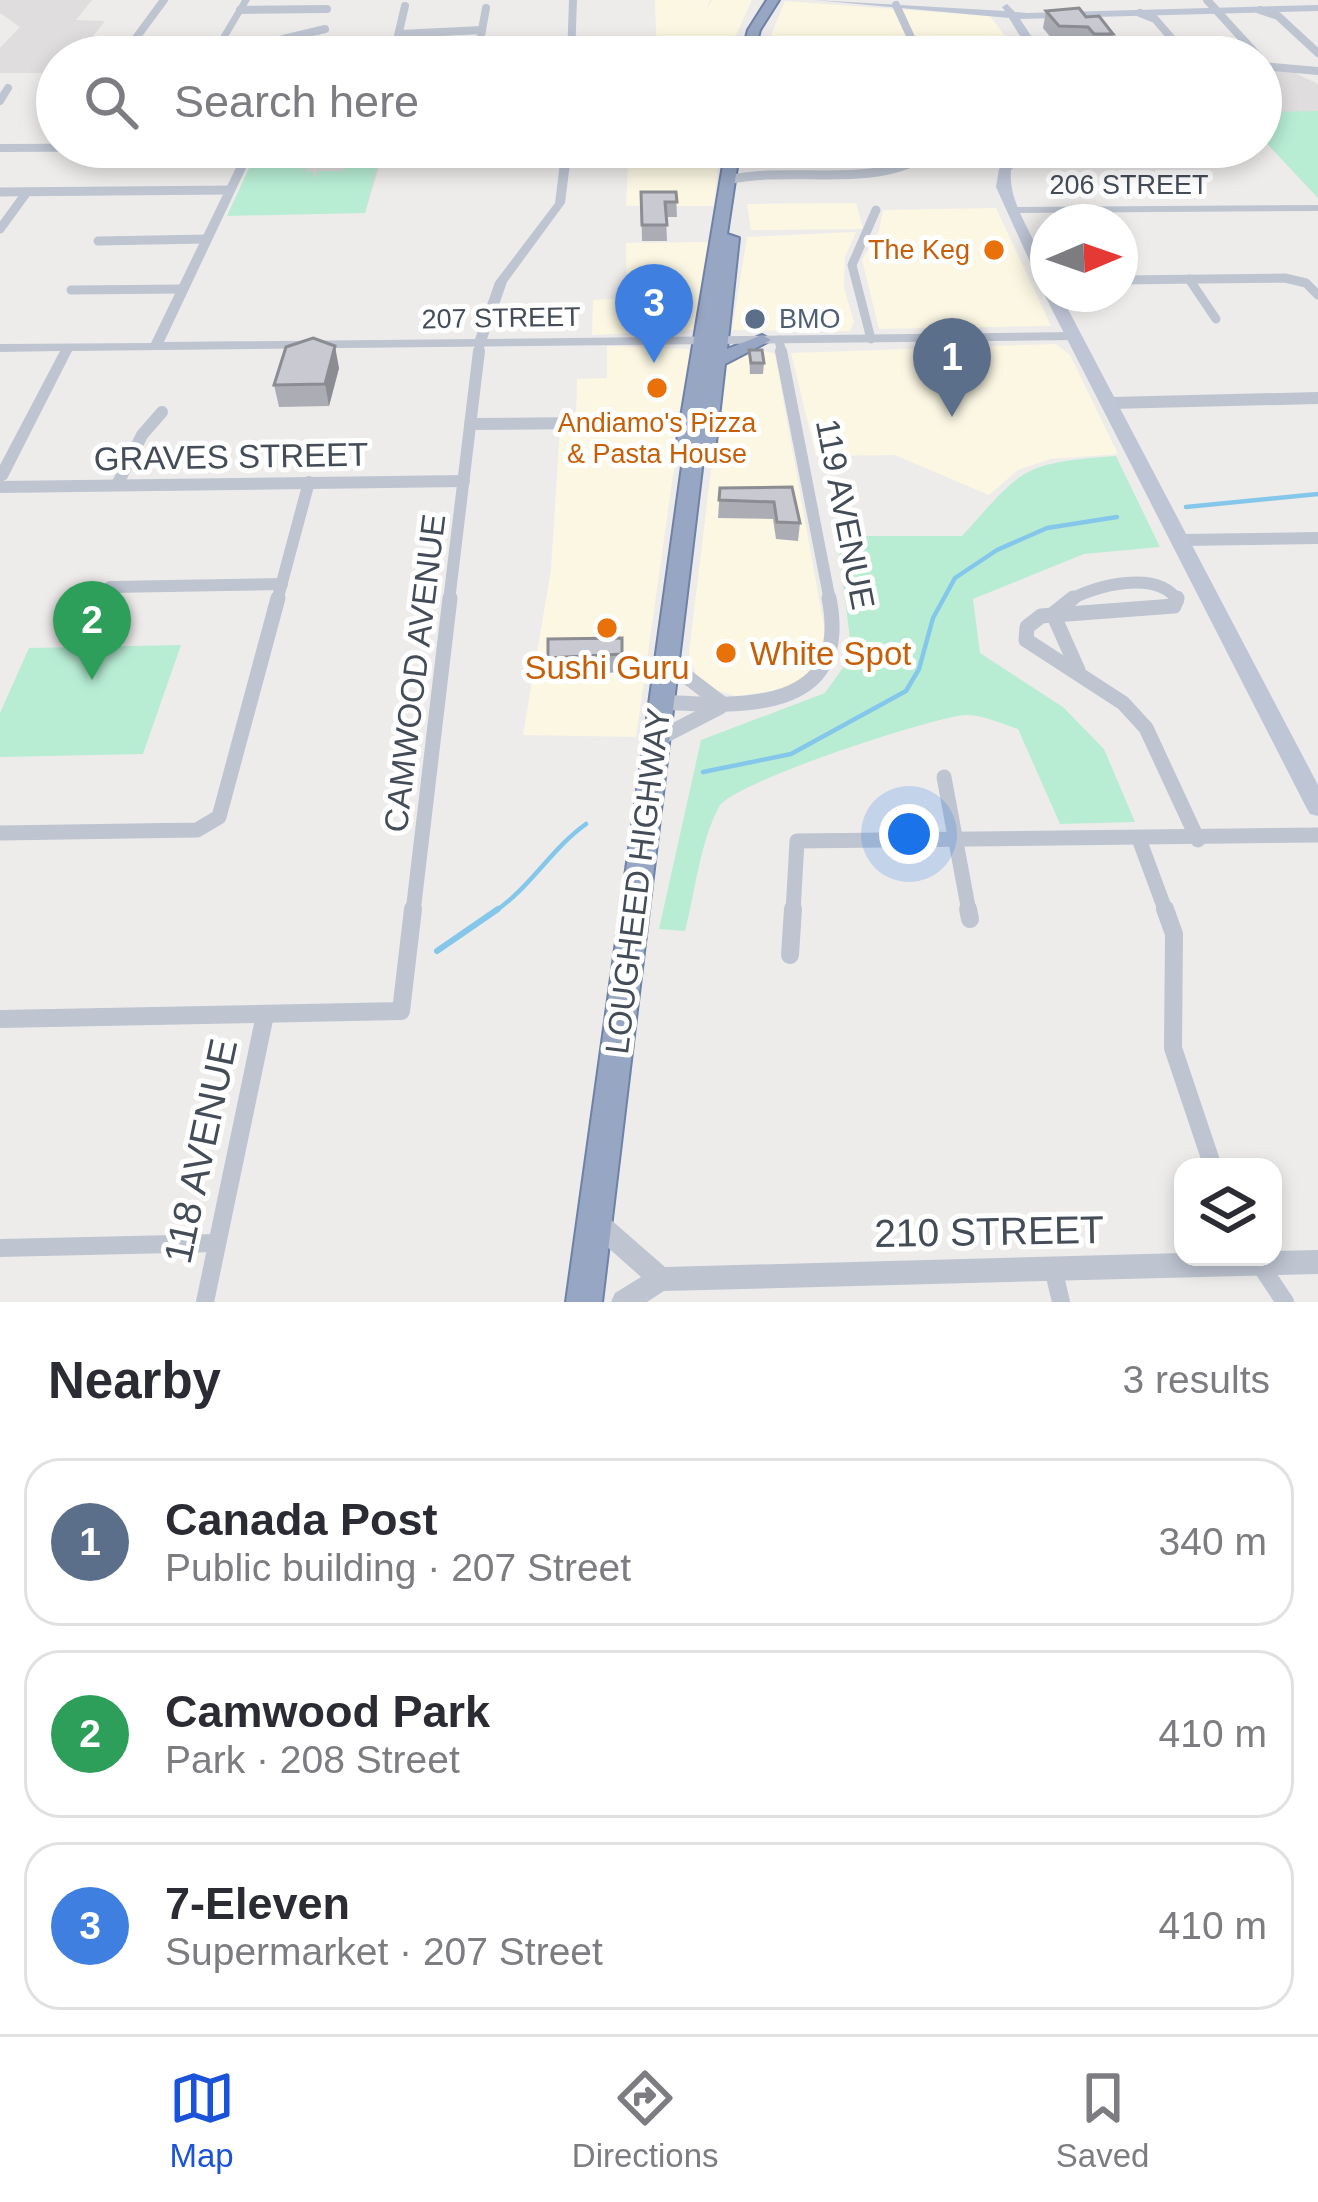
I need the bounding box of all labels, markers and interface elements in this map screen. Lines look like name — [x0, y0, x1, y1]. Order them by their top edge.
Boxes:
search box — [36, 36, 1282, 168]
icon: search — [78, 69, 144, 135]
text: Search here — [174, 76, 419, 127]
street label: 206 STREET — [1049, 170, 1209, 200]
north arrow — [1030, 204, 1138, 312]
place label: The Keg — [868, 235, 970, 265]
marker: The Keg — [981, 237, 1007, 263]
pin: 3 — [615, 264, 693, 363]
street label: 207 STREET — [421, 302, 581, 334]
place label: BMO — [779, 304, 841, 334]
marker: BMO — [742, 306, 768, 332]
pin: 1 — [913, 318, 991, 417]
marker: Andiamo's Pizza & Pasta House — [644, 375, 670, 401]
place label: Andiamo's Pizza & Pasta House — [558, 408, 757, 469]
street label: 119 AVENUE — [809, 416, 882, 612]
street label: GRAVES STREET — [93, 436, 369, 477]
street label: CAMWOOD AVENUE — [377, 512, 452, 834]
pin: 2 — [53, 581, 131, 680]
marker: Sushi Guru — [594, 615, 620, 641]
place label: White Spot — [750, 635, 911, 672]
marker: White Spot — [713, 640, 739, 666]
place label: Sushi Guru — [524, 649, 690, 686]
street label: LOUGHEED HIGHWAY — [598, 706, 677, 1056]
your location — [879, 804, 939, 864]
street label: 118 AVENUE — [156, 1035, 245, 1267]
map controls — [1174, 1158, 1282, 1266]
button: layers — [1174, 1158, 1282, 1266]
street label: 210 STREET — [874, 1208, 1104, 1255]
text: Nearby — [48, 1352, 221, 1409]
text: 3 results — [1123, 1358, 1270, 1401]
text: Canada Post — [165, 1494, 438, 1545]
text: 1 — [79, 1520, 101, 1563]
text: 340 m — [1159, 1520, 1267, 1563]
text: Public building · 207 Street — [165, 1546, 631, 1589]
text: Camwood Park — [165, 1686, 490, 1737]
text: 2 — [79, 1712, 101, 1755]
text: 410 m — [1159, 1712, 1267, 1755]
text: Park · 208 Street — [165, 1738, 460, 1781]
text: 7-Eleven — [165, 1878, 350, 1929]
text: 3 — [79, 1904, 101, 1947]
text: 410 m — [1159, 1904, 1267, 1947]
text: Supermarket · 207 Street — [165, 1930, 603, 1973]
tab: Map — [169, 2065, 235, 2175]
tab: Directions — [572, 2065, 719, 2175]
tab: Saved — [1056, 2065, 1149, 2175]

